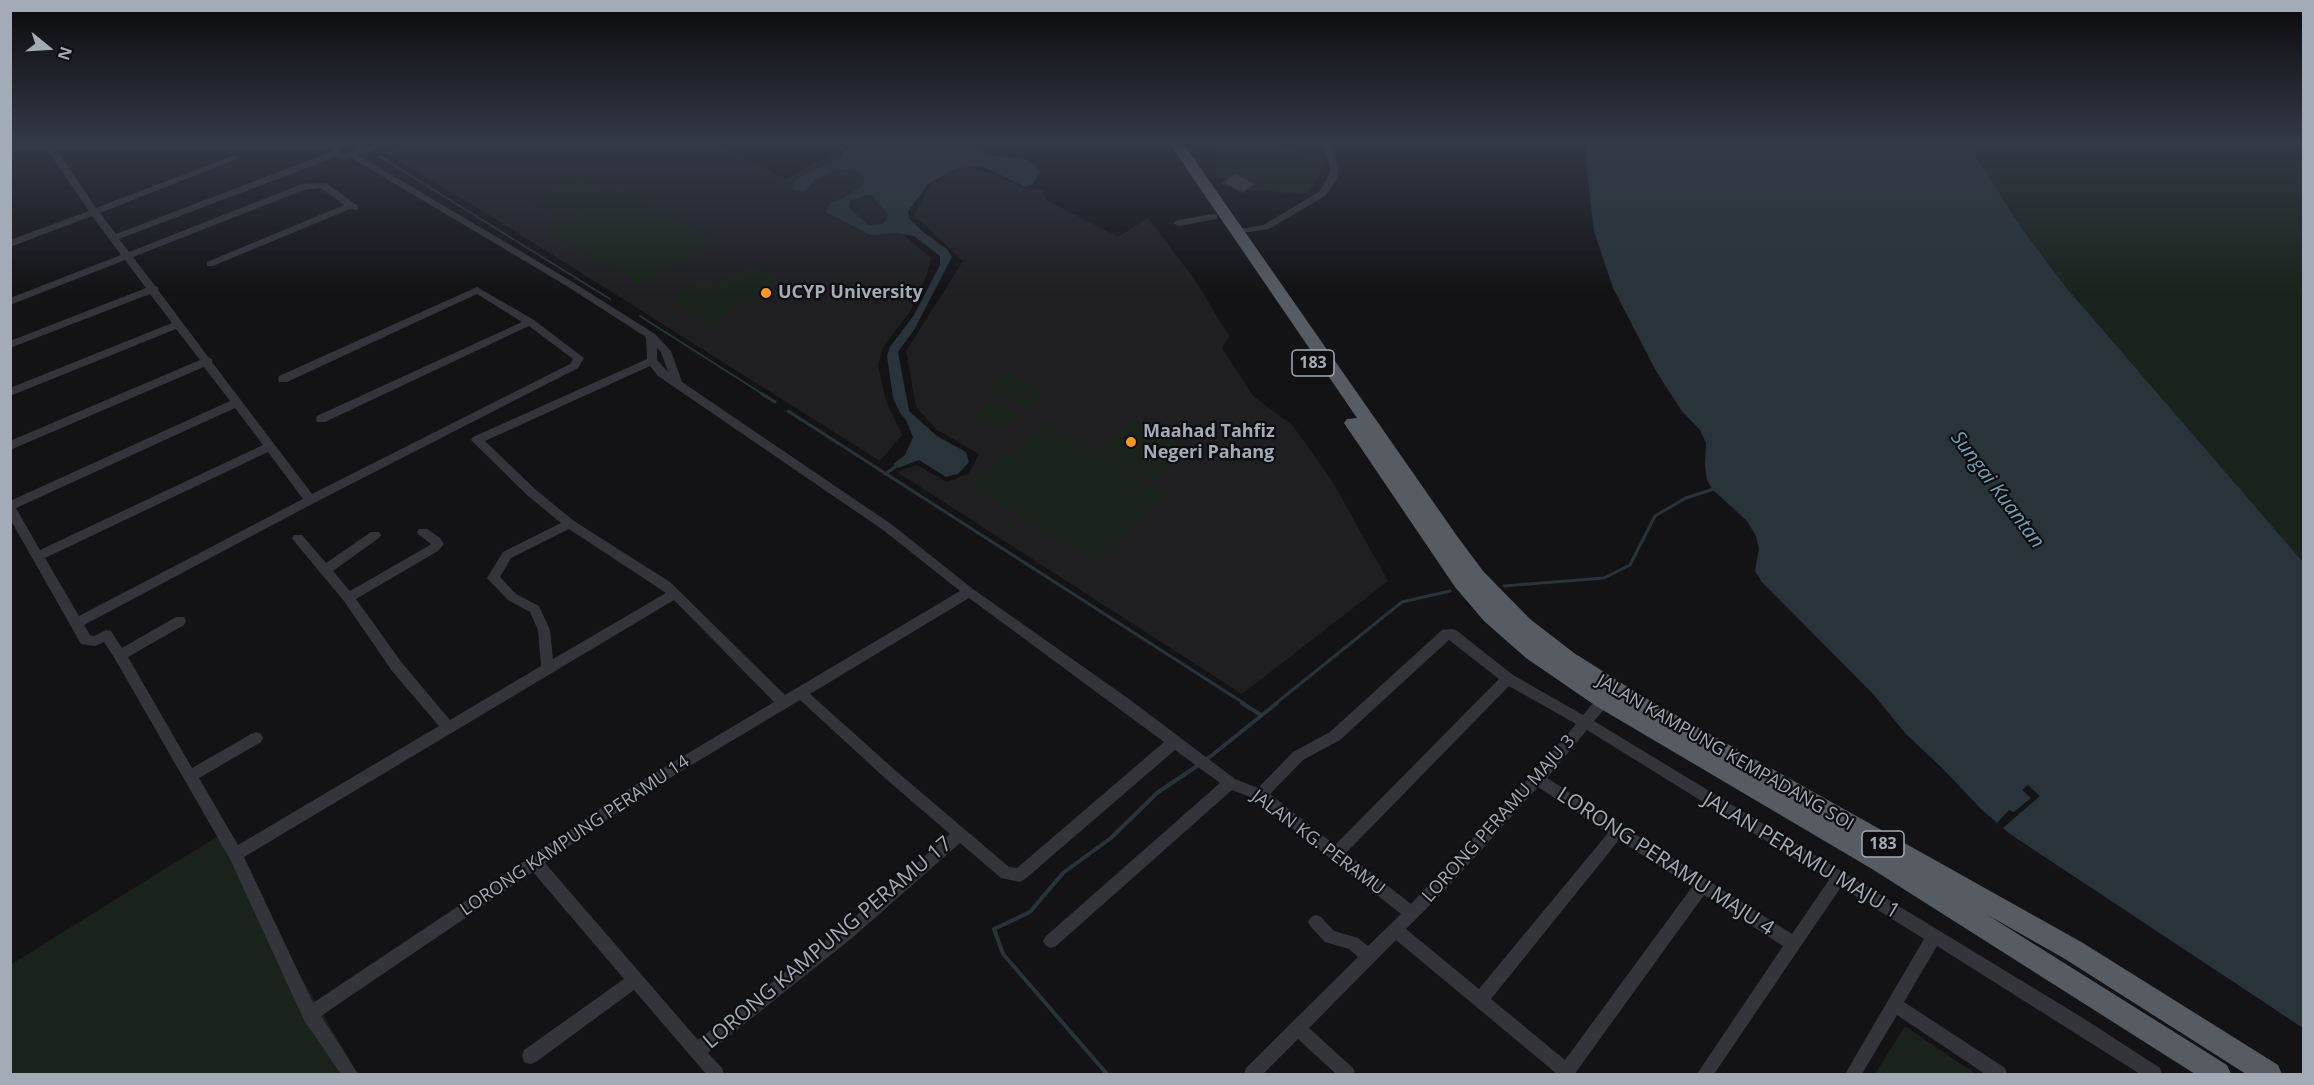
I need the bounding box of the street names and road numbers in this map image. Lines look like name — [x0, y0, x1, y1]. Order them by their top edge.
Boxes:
road number: 183 — [1292, 350, 1334, 376]
street label: JALAN KAMPUNG KEMPADANG SOI — [1593, 670, 1857, 836]
street label: LORONG PERAMU MAJU 3 — [1418, 731, 1580, 907]
street label: LORONG KAMPUNG PERAMU 14 — [456, 751, 694, 921]
street label: LORONG PERAMU MAJU 4 — [1552, 782, 1778, 942]
street label: JALAN KG. PERAMU — [1247, 786, 1389, 900]
street label: JALAN PERAMU MAJU 1 — [1698, 787, 1904, 925]
road number: 183 — [1862, 831, 1904, 857]
street label: LORONG KAMPUNG PERAMU 17 — [699, 832, 957, 1054]

